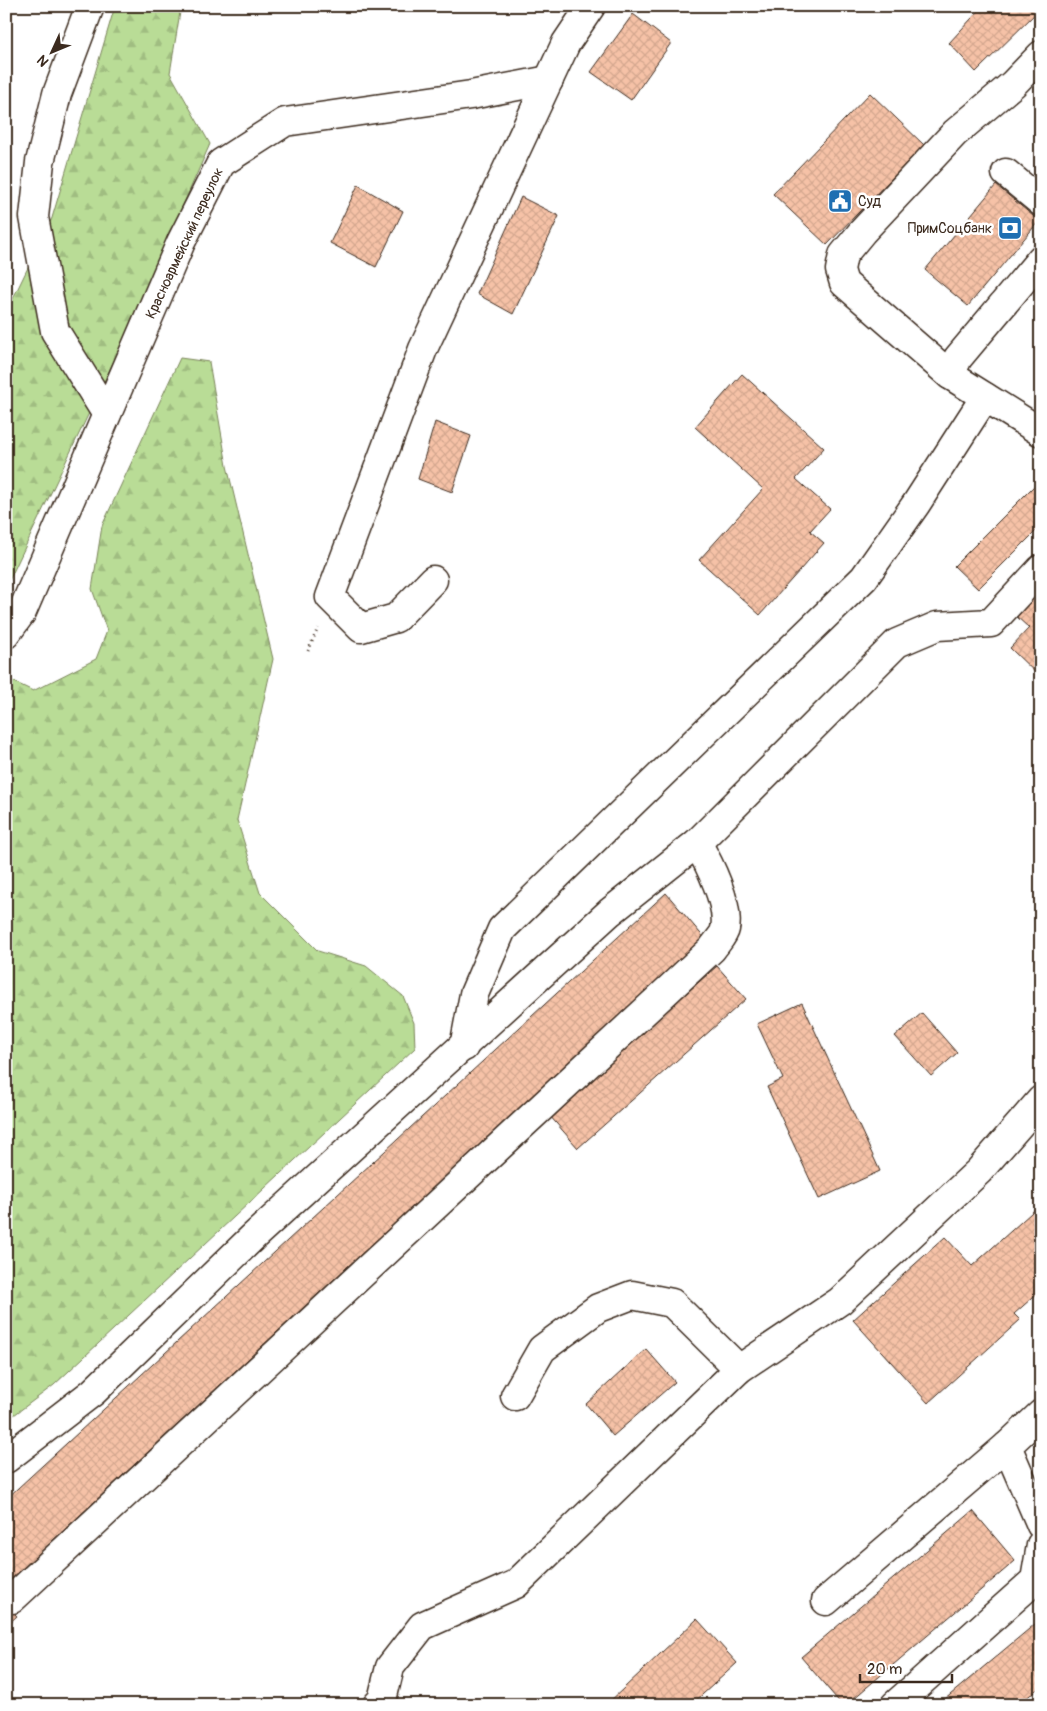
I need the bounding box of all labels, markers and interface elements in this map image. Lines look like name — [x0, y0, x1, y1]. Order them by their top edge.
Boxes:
north arrow — [28, 28, 78, 78]
text: N — [34, 51, 52, 70]
street label: Красноармейский переулок — [142, 165, 227, 321]
public building icon: Суд — [827, 188, 853, 214]
place label: Суд — [858, 193, 882, 210]
bank icon: ПримСоцбанк — [997, 215, 1023, 241]
place label: ПримСоцбанк — [908, 220, 992, 237]
scale bar — [860, 1651, 952, 1683]
text: 20 m — [867, 1660, 902, 1679]

